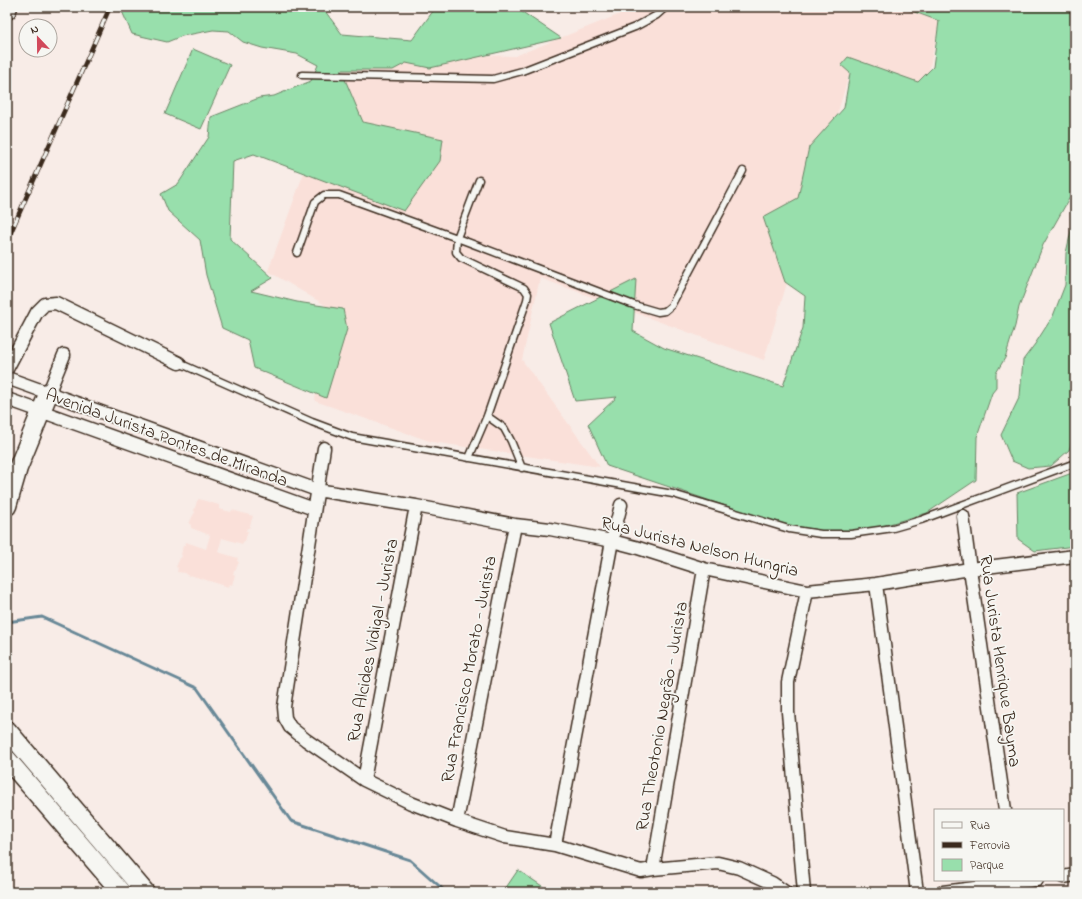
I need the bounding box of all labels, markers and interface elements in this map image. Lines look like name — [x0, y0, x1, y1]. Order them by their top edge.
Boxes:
north arrow — [18, 18, 58, 58]
text: N — [28, 21, 41, 38]
street label: Avenida Jurista Pontes de Miranda — [41, 383, 291, 495]
street label: Rua Jurista Nelson Hungria — [598, 511, 801, 586]
street label: Rua Alcides Vidigal - Jurista — [341, 536, 407, 745]
street label: Rua Francisco Morato - Jurista — [435, 554, 505, 785]
street label: Rua Jurista Henrique Bayma — [971, 554, 1027, 769]
street label: Rua Theotonio Negrão - Jurista — [630, 599, 697, 834]
legend — [934, 809, 1064, 881]
text: Rua — [970, 817, 990, 835]
text: Ferrovia — [969, 837, 1010, 855]
text: Parque — [970, 857, 1004, 875]

